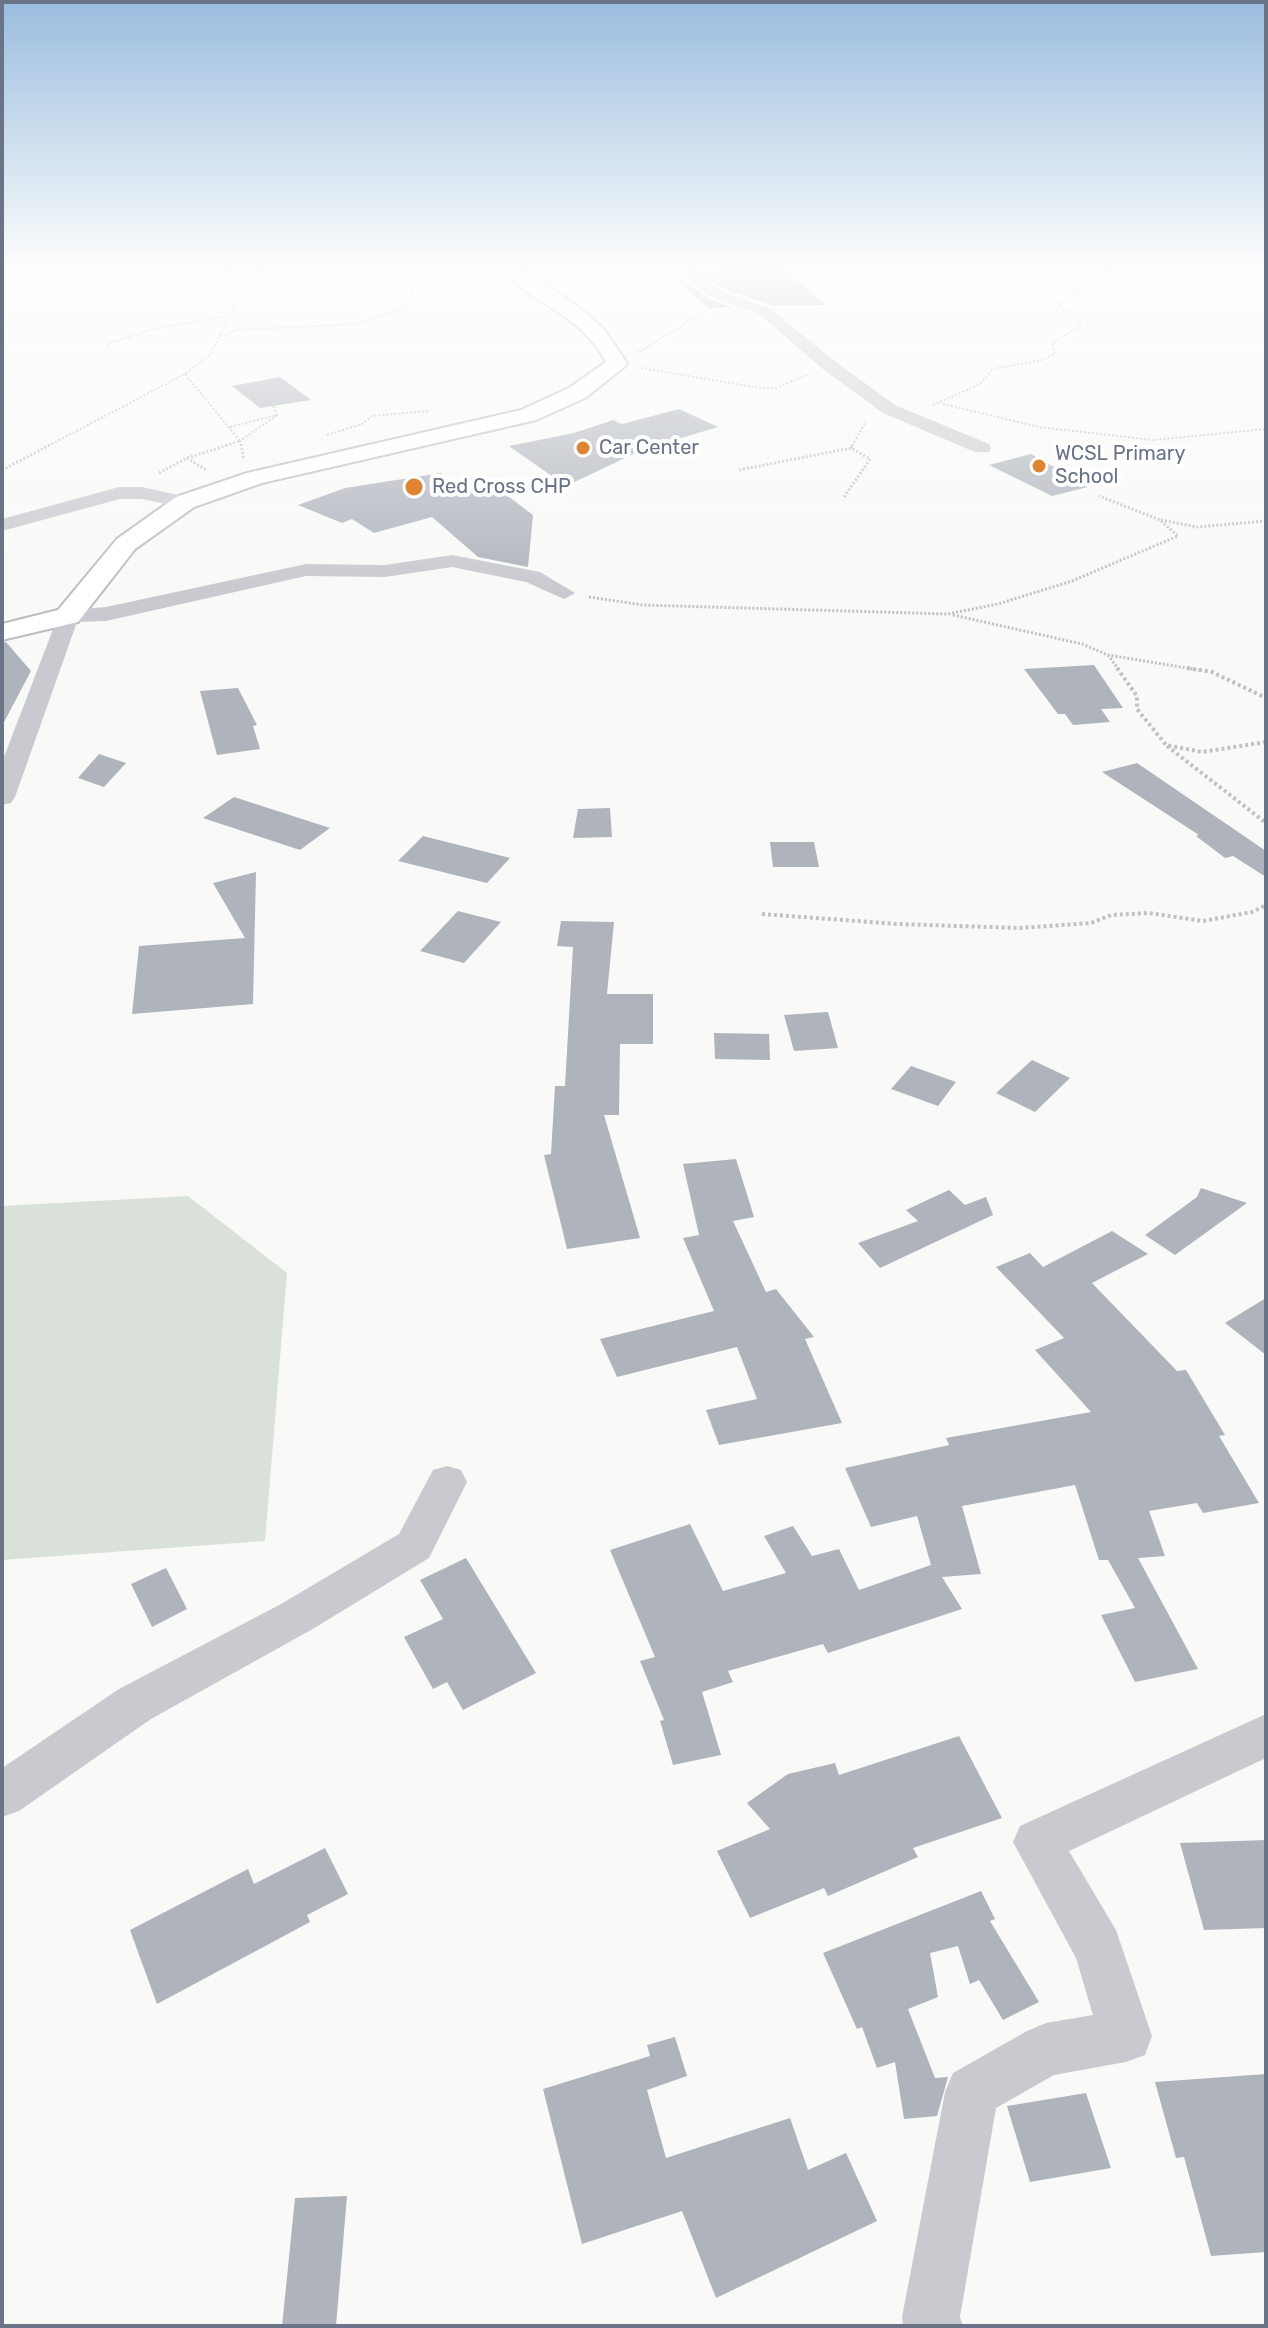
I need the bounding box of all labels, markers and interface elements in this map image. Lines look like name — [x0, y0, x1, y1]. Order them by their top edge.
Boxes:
place label: Car Center — [599, 436, 699, 460]
marker: Car Center — [574, 439, 592, 457]
place label: WCSL Primary School — [1055, 442, 1186, 489]
marker: WCSL Primary School — [1030, 457, 1048, 475]
place label: Red Cross CHP — [432, 475, 571, 499]
marker: Red Cross CHP — [403, 476, 425, 498]

